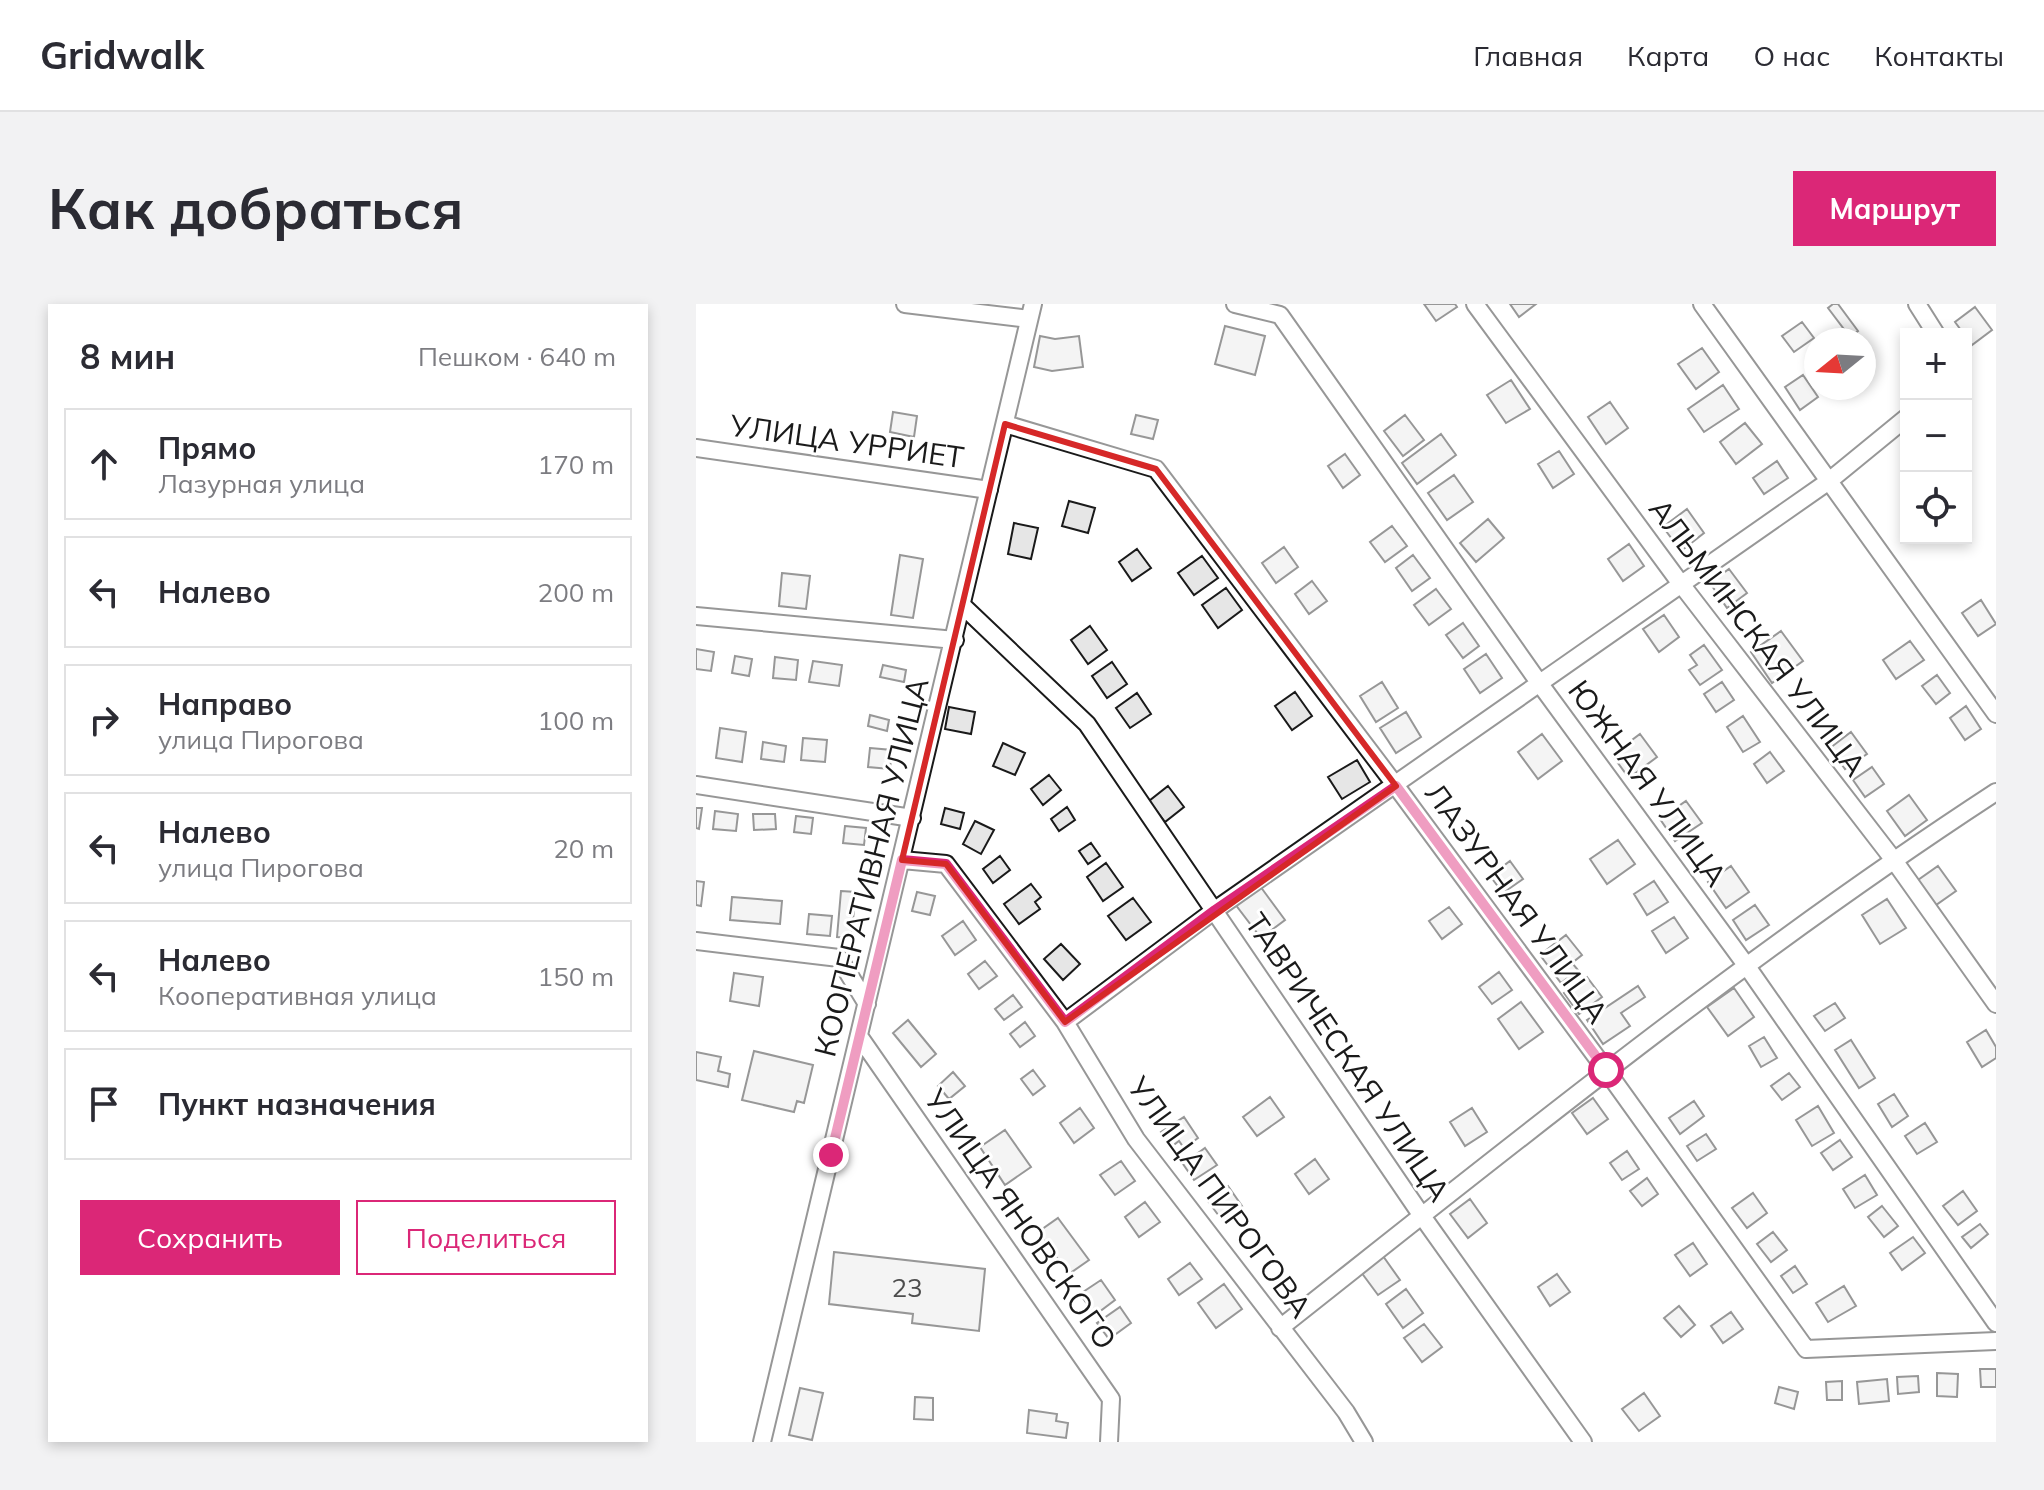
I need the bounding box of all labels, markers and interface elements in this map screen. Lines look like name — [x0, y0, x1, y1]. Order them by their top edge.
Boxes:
text: Gridwalk — [40, 31, 204, 79]
text: Главная — [1473, 38, 1583, 73]
text: Карта — [1627, 38, 1709, 73]
text: О нас — [1753, 38, 1830, 73]
text: Контакты — [1874, 38, 2004, 73]
button: Маршрут — [1793, 171, 1996, 246]
text: Как добраться — [48, 173, 463, 243]
north arrow — [1804, 328, 1876, 400]
map controls — [1900, 328, 1972, 544]
button: + — [1900, 328, 1972, 400]
text: 8 мин — [80, 335, 175, 378]
text: Пешком · 640 m — [418, 340, 616, 373]
button: − — [1900, 400, 1972, 472]
street label: УЛИЦА УРРИЕТ — [727, 406, 966, 476]
text: Прямо — [158, 429, 256, 467]
icon: ahead — [82, 442, 126, 486]
text: 170 m — [538, 448, 614, 481]
text: Лазурная улица — [158, 467, 365, 500]
button: locate — [1900, 472, 1972, 544]
street label: АЛЬМИНСКАЯ УЛИЦА — [1641, 491, 1875, 783]
icon: left — [82, 570, 126, 614]
text: Налево — [158, 573, 271, 611]
text: 200 m — [538, 576, 614, 609]
street label: ЮЖНАЯ УЛИЦА — [1560, 672, 1736, 894]
street label: КООПЕРАТИВНАЯ УЛИЦА — [806, 674, 936, 1060]
text: Направо — [158, 685, 292, 723]
icon: right — [82, 698, 126, 742]
text: 100 m — [538, 704, 614, 737]
text: улица Пирогова — [158, 723, 364, 756]
street label: ЛАЗУРНАЯ УЛИЦА — [1417, 775, 1617, 1031]
text: Налево — [158, 813, 271, 851]
icon: left — [82, 826, 126, 870]
text: 20 m — [553, 832, 614, 865]
text: улица Пирогова — [158, 851, 364, 884]
street label: ТАВРИЧЕСКАЯ УЛИЦА — [1237, 905, 1459, 1209]
text: Налево — [158, 941, 271, 979]
icon: left — [82, 954, 126, 998]
text: 150 m — [538, 960, 614, 993]
text: Кооперативная улица — [158, 979, 437, 1012]
route start — [1588, 1052, 1624, 1088]
street label: УЛИЦА ПИРОГОВА — [1119, 1068, 1320, 1325]
street label: УЛИЦА ЯНОВСКОГО — [916, 1081, 1125, 1356]
icon: arrive — [82, 1082, 126, 1126]
text: Пункт назначения — [158, 1085, 436, 1123]
route end — [813, 1137, 849, 1173]
button: Сохранить — [80, 1200, 340, 1275]
button: Поделиться — [356, 1200, 616, 1275]
house number: 23 — [891, 1271, 923, 1304]

